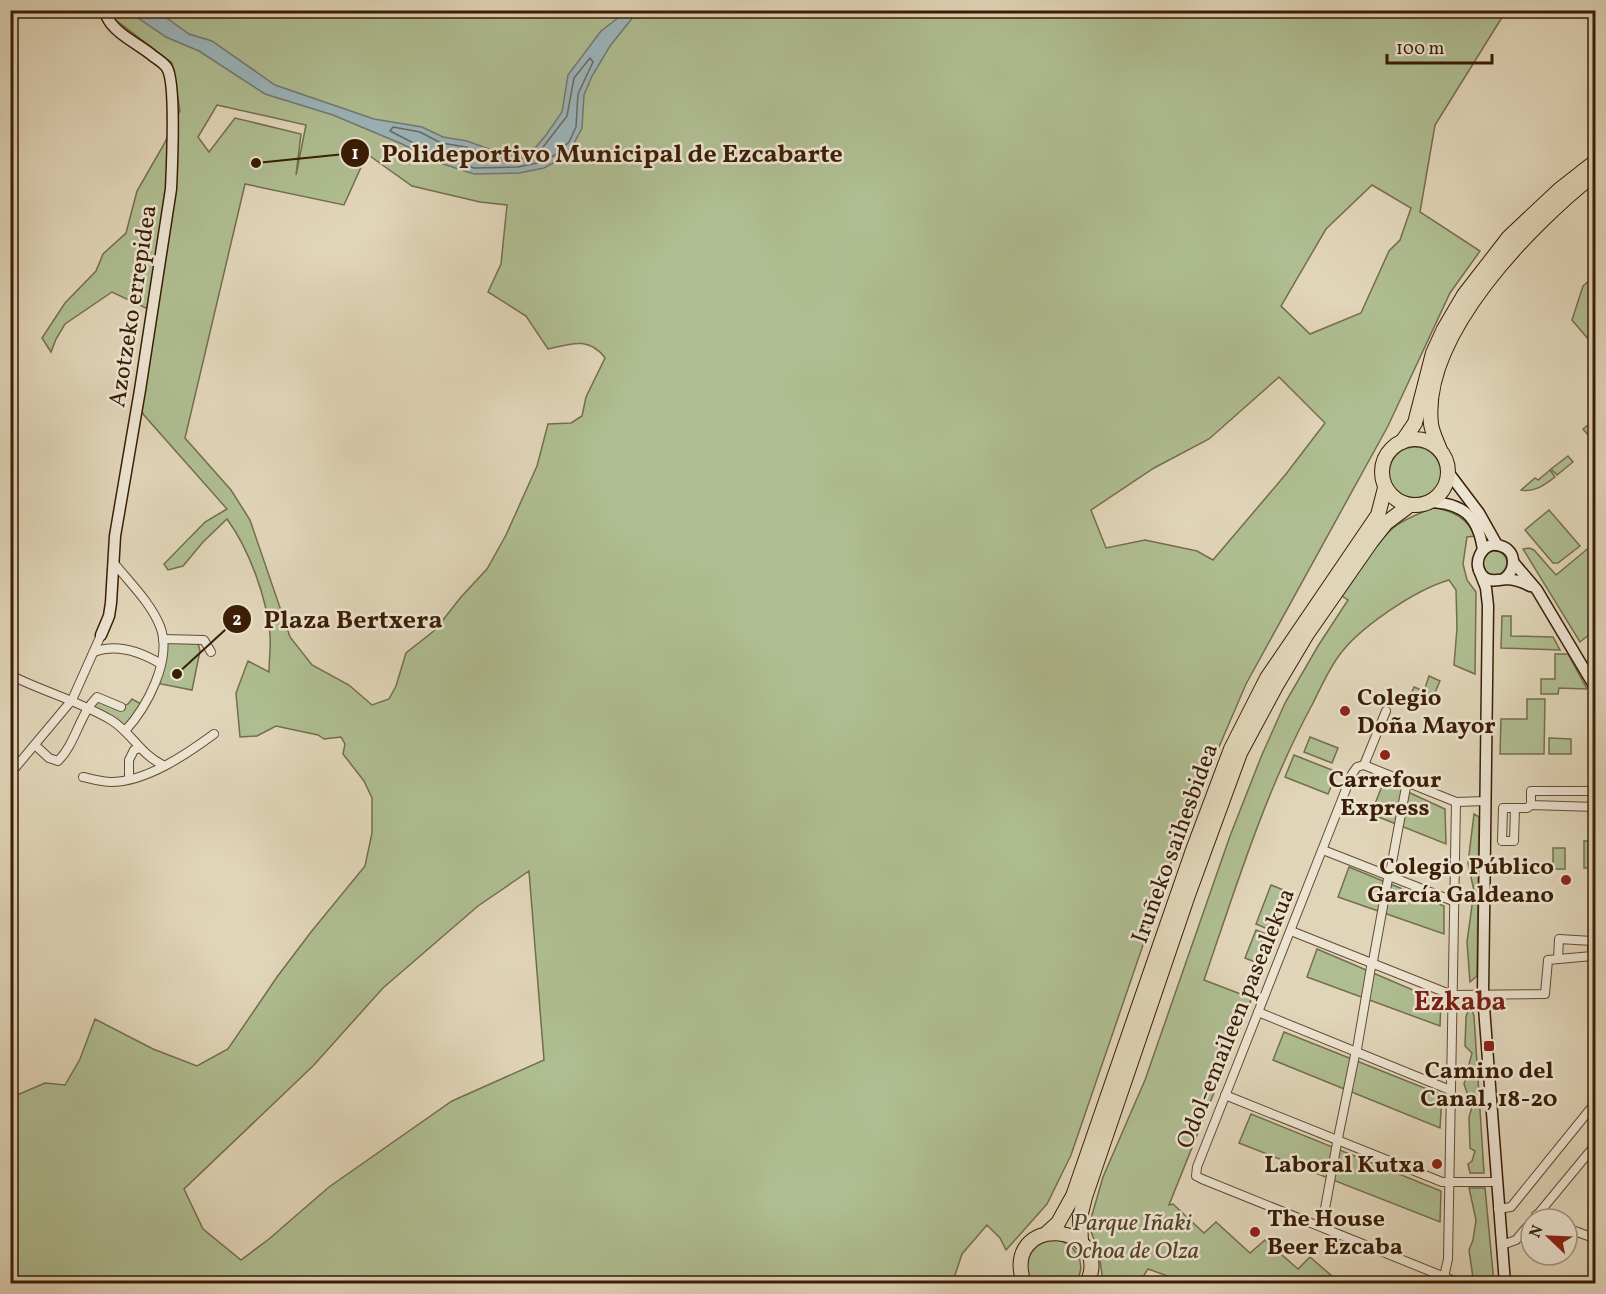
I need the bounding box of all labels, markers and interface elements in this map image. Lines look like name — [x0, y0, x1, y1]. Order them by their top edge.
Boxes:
scale bar — [1387, 27, 1492, 65]
text: 100 m — [1396, 37, 1445, 62]
callout: Polideportivo Municipal de Ezcabarte — [340, 131, 855, 175]
text: Polideportivo Municipal de Ezcabarte — [381, 137, 843, 173]
text: 1 — [351, 142, 359, 167]
street label: Azotzeko errepidea — [101, 203, 167, 410]
callout: Plaza Bertxera — [222, 597, 455, 641]
text: Plaza Bertxera — [263, 603, 443, 639]
text: 2 — [232, 608, 242, 633]
place label: Colegio Doña Mayor — [1357, 682, 1496, 744]
marker: Colegio Doña Mayor — [1338, 704, 1352, 718]
street label: Iruñeko saihesbidea — [1124, 739, 1228, 948]
marker: Carrefour Express — [1378, 748, 1392, 762]
place label: Carrefour Express — [1329, 764, 1441, 826]
place label: Colegio Público García Galdeano — [1367, 851, 1554, 913]
marker: Colegio Público García Galdeano — [1559, 873, 1573, 887]
street label: Odol-emaileen pasealekua — [1169, 883, 1305, 1154]
district label: Ezkaba — [1414, 984, 1507, 1022]
marker: Camino del Canal, 18-20 — [1482, 1039, 1496, 1053]
place label: Camino del Canal, 18-20 — [1420, 1055, 1558, 1117]
place label: Laboral Kutxa — [1264, 1149, 1425, 1183]
marker: Laboral Kutxa — [1430, 1157, 1444, 1171]
place label: The House Beer Ezcaba — [1267, 1203, 1403, 1265]
park label: Parque Iñaki Ochoa de Olza — [1065, 1207, 1199, 1269]
north arrow — [1519, 1207, 1579, 1267]
text: N — [1525, 1222, 1550, 1242]
marker: The House Beer Ezcaba — [1248, 1225, 1262, 1239]

